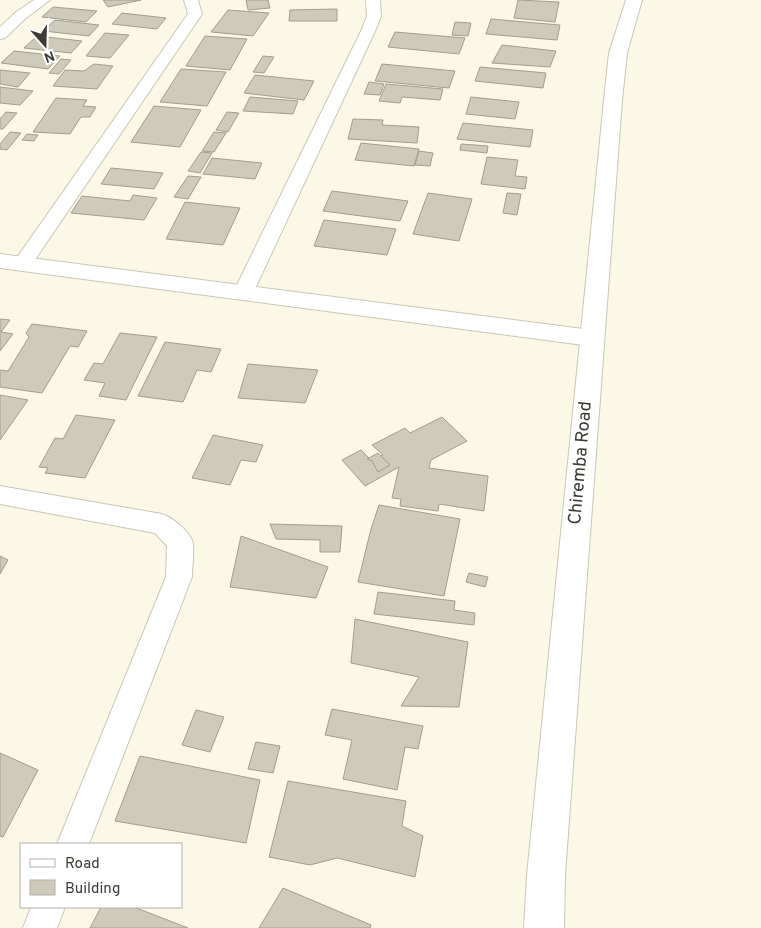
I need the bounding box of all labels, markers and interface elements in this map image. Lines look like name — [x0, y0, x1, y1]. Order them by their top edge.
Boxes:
north arrow — [20, 20, 70, 70]
text: N — [41, 46, 57, 66]
street label: Chiremba Road — [564, 400, 598, 526]
legend — [20, 843, 182, 908]
text: Road — [65, 855, 100, 874]
text: Building — [65, 880, 120, 899]

